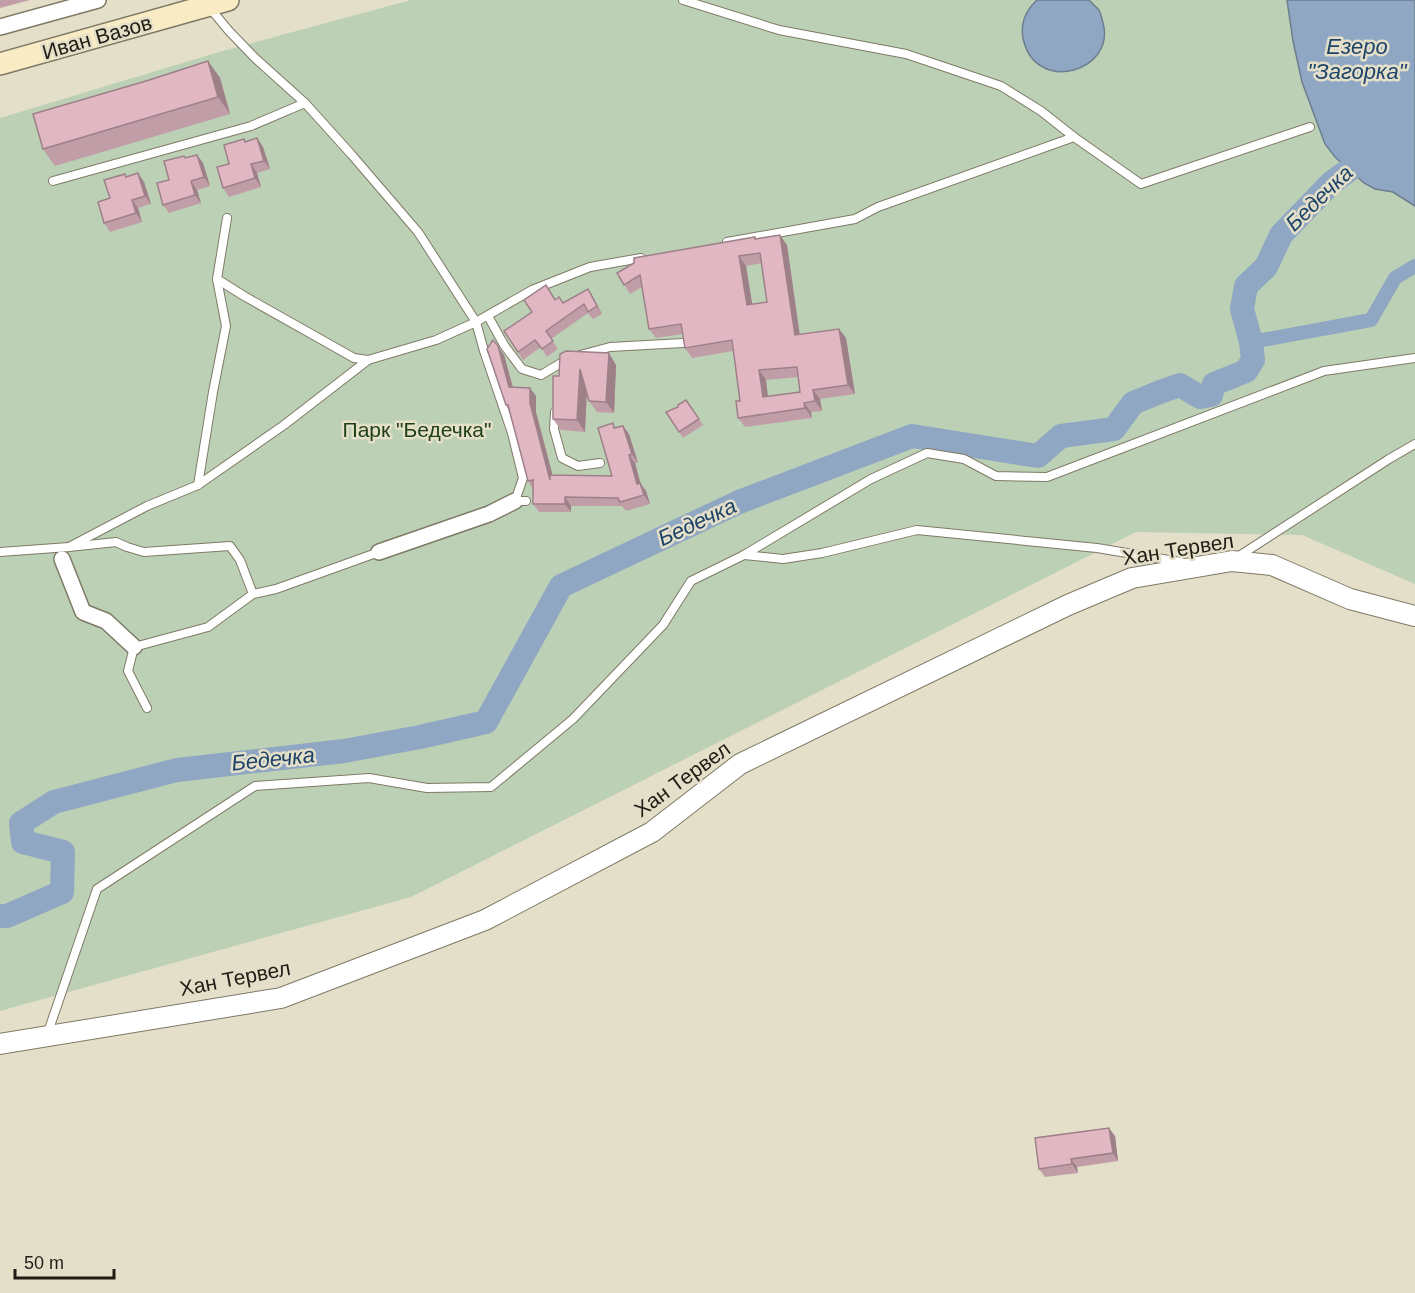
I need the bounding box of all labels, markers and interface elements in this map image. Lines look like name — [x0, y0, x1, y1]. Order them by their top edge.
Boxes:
street label: Иван Вазов — [40, 10, 154, 64]
water label: Езеро "Загорка" — [1307, 34, 1408, 84]
water label: Бедечка — [1280, 160, 1358, 236]
park label: Парк "Бедечка" — [343, 418, 491, 441]
water label: Бедечка — [654, 493, 740, 551]
street label: Хан Тервел — [1121, 529, 1235, 569]
street label: Хан Тервел — [630, 737, 734, 821]
water label: Бедечка — [230, 742, 316, 776]
street label: Хан Тервел — [178, 956, 292, 1000]
scale bar — [15, 1242, 114, 1280]
text: 50 m — [24, 1253, 64, 1273]

